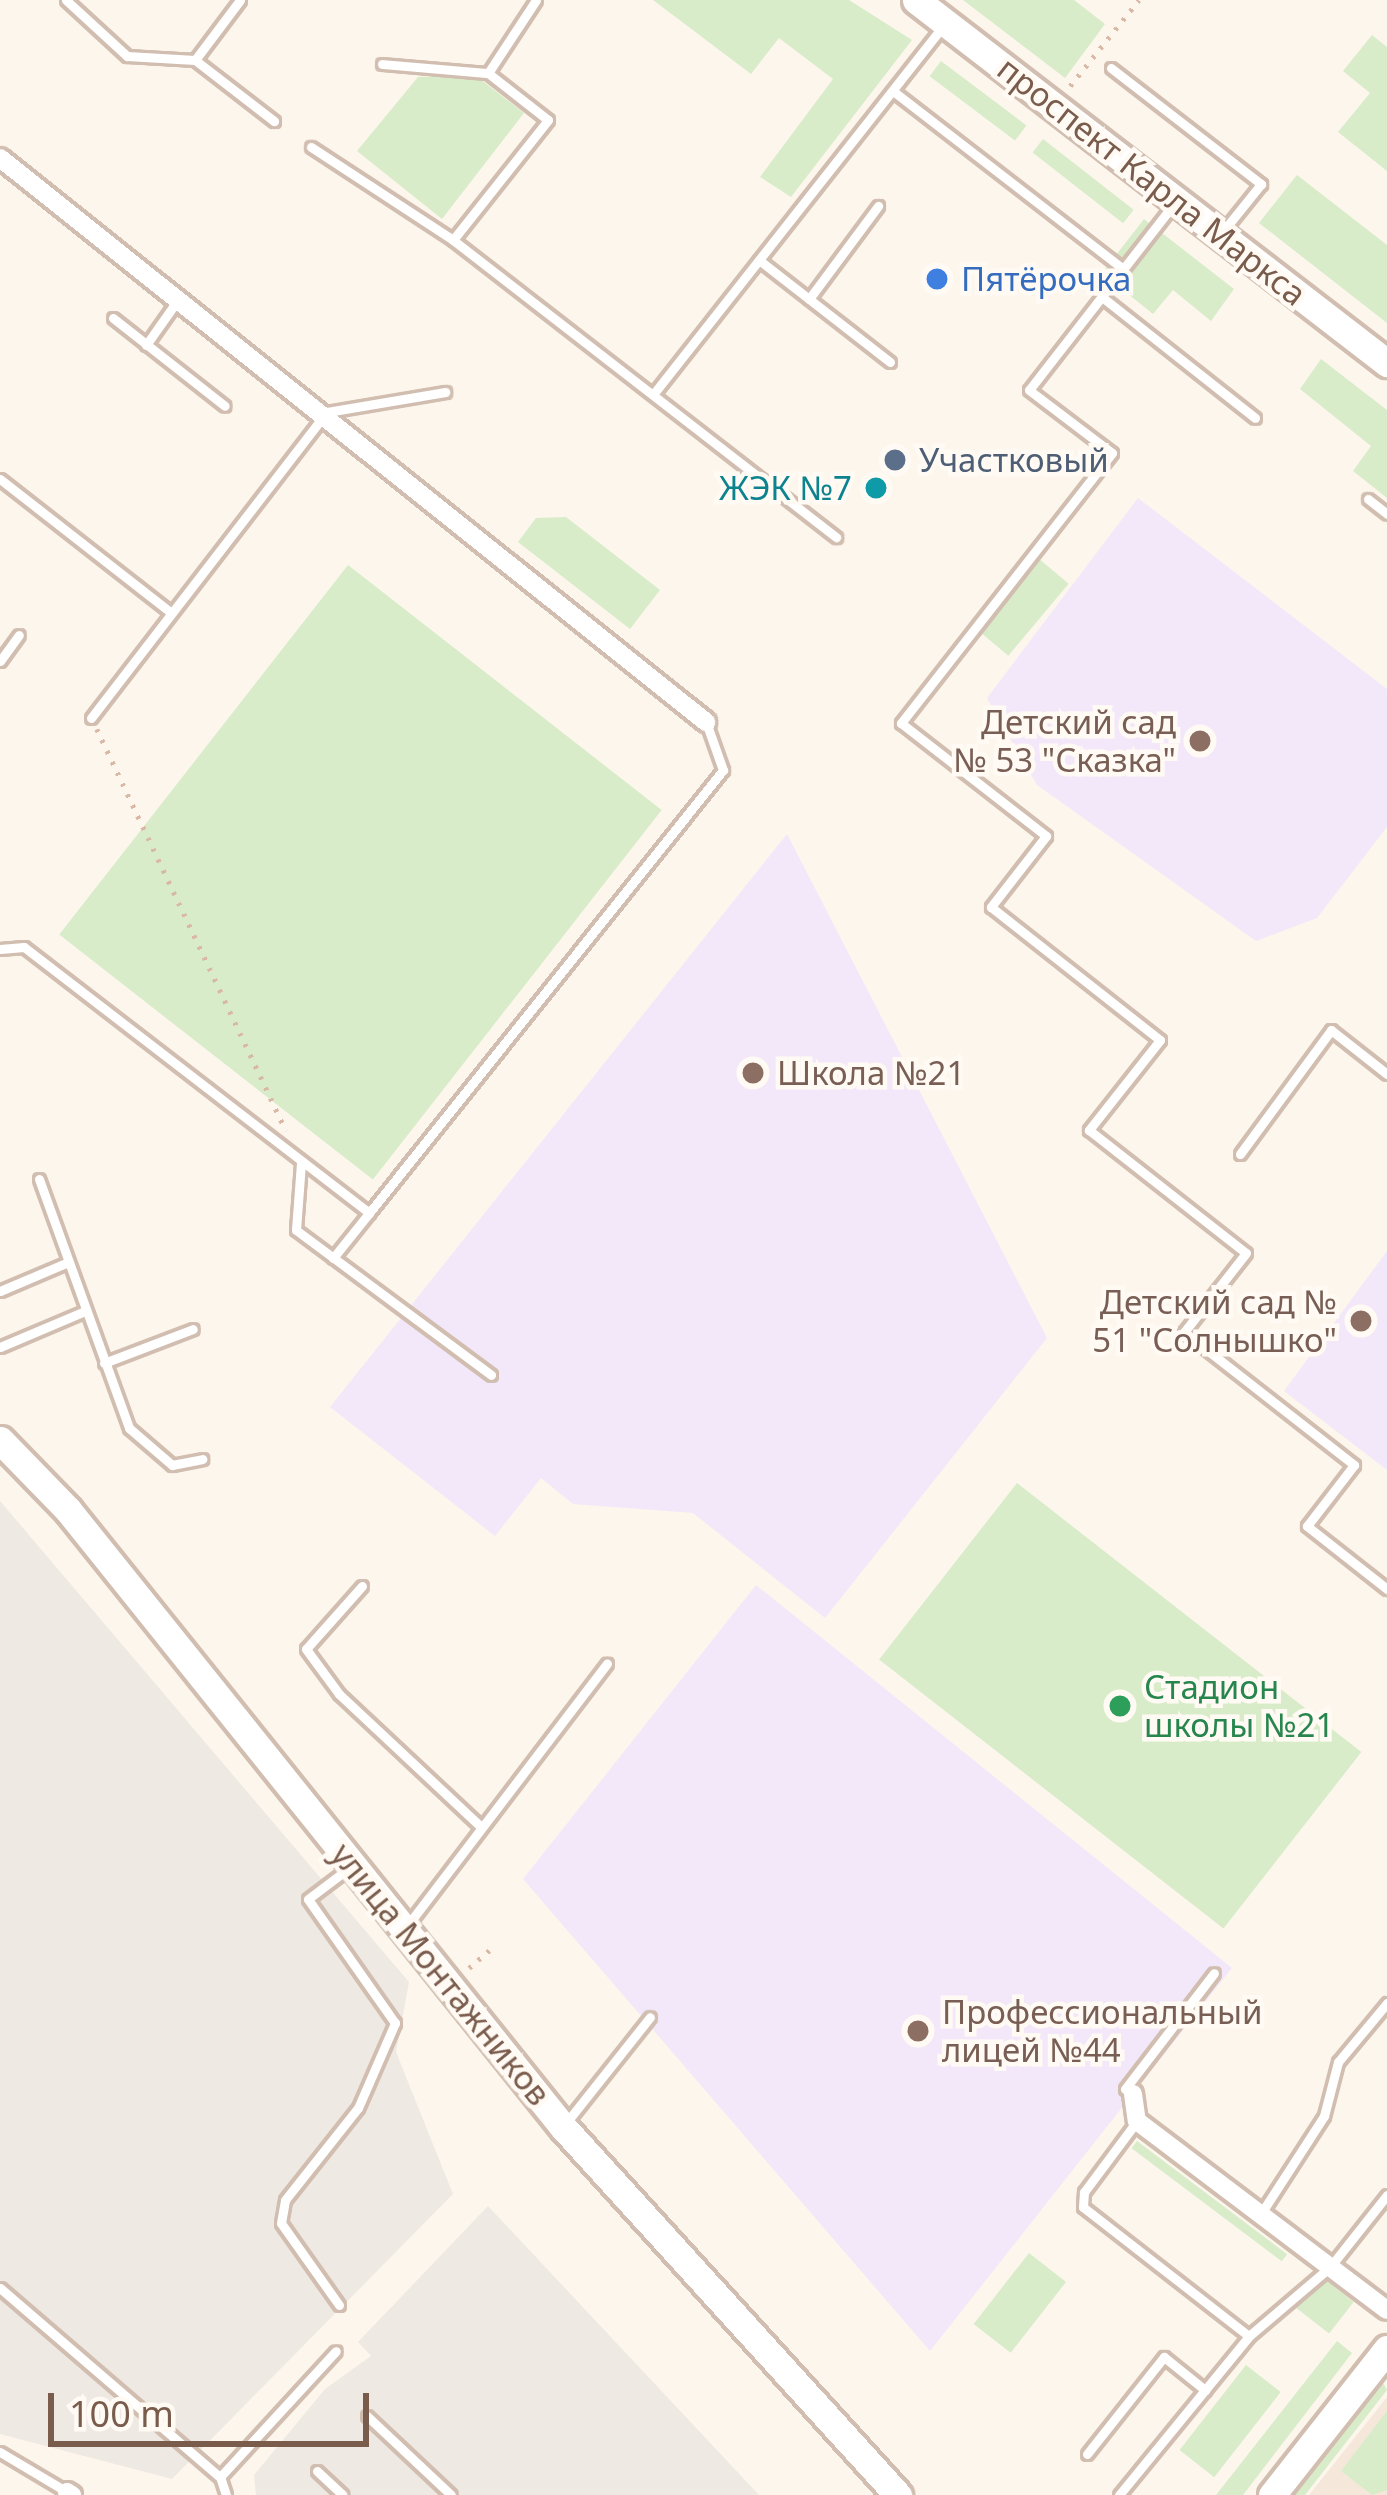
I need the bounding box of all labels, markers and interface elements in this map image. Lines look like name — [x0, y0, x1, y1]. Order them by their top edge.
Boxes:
street label: проспект Карла Маркса — [990, 48, 1314, 314]
place label: Пятёрочка — [961, 259, 1131, 299]
marker: Пятёрочка — [924, 266, 950, 292]
place label: Участковый — [919, 440, 1109, 480]
marker: Участковый — [882, 447, 908, 473]
place label: ЖЭК №7 — [719, 468, 852, 508]
marker: ЖЭК №7 — [863, 475, 889, 501]
place label: Детский сад № 53 "Сказка" — [953, 702, 1176, 780]
marker: Детский сад № 53 "Сказка" — [1187, 728, 1213, 754]
place label: Школа №21 — [777, 1053, 965, 1093]
marker: Школа №21 — [740, 1060, 766, 1086]
place label: Детский сад № 51 "Солнышко" — [1092, 1282, 1337, 1360]
marker: Детский сад № 51 "Солнышко" — [1348, 1308, 1374, 1334]
place label: Стадион школы №21 — [1144, 1667, 1334, 1745]
marker: Стадион школы №21 — [1107, 1693, 1133, 1719]
street label: улица Монтажников — [323, 1835, 559, 2113]
place label: Профессиональный лицей №44 — [942, 1992, 1262, 2070]
marker: Профессиональный лицей №44 — [905, 2018, 931, 2044]
scale bar — [54, 2369, 375, 2443]
text: 100 m — [69, 2389, 174, 2438]

